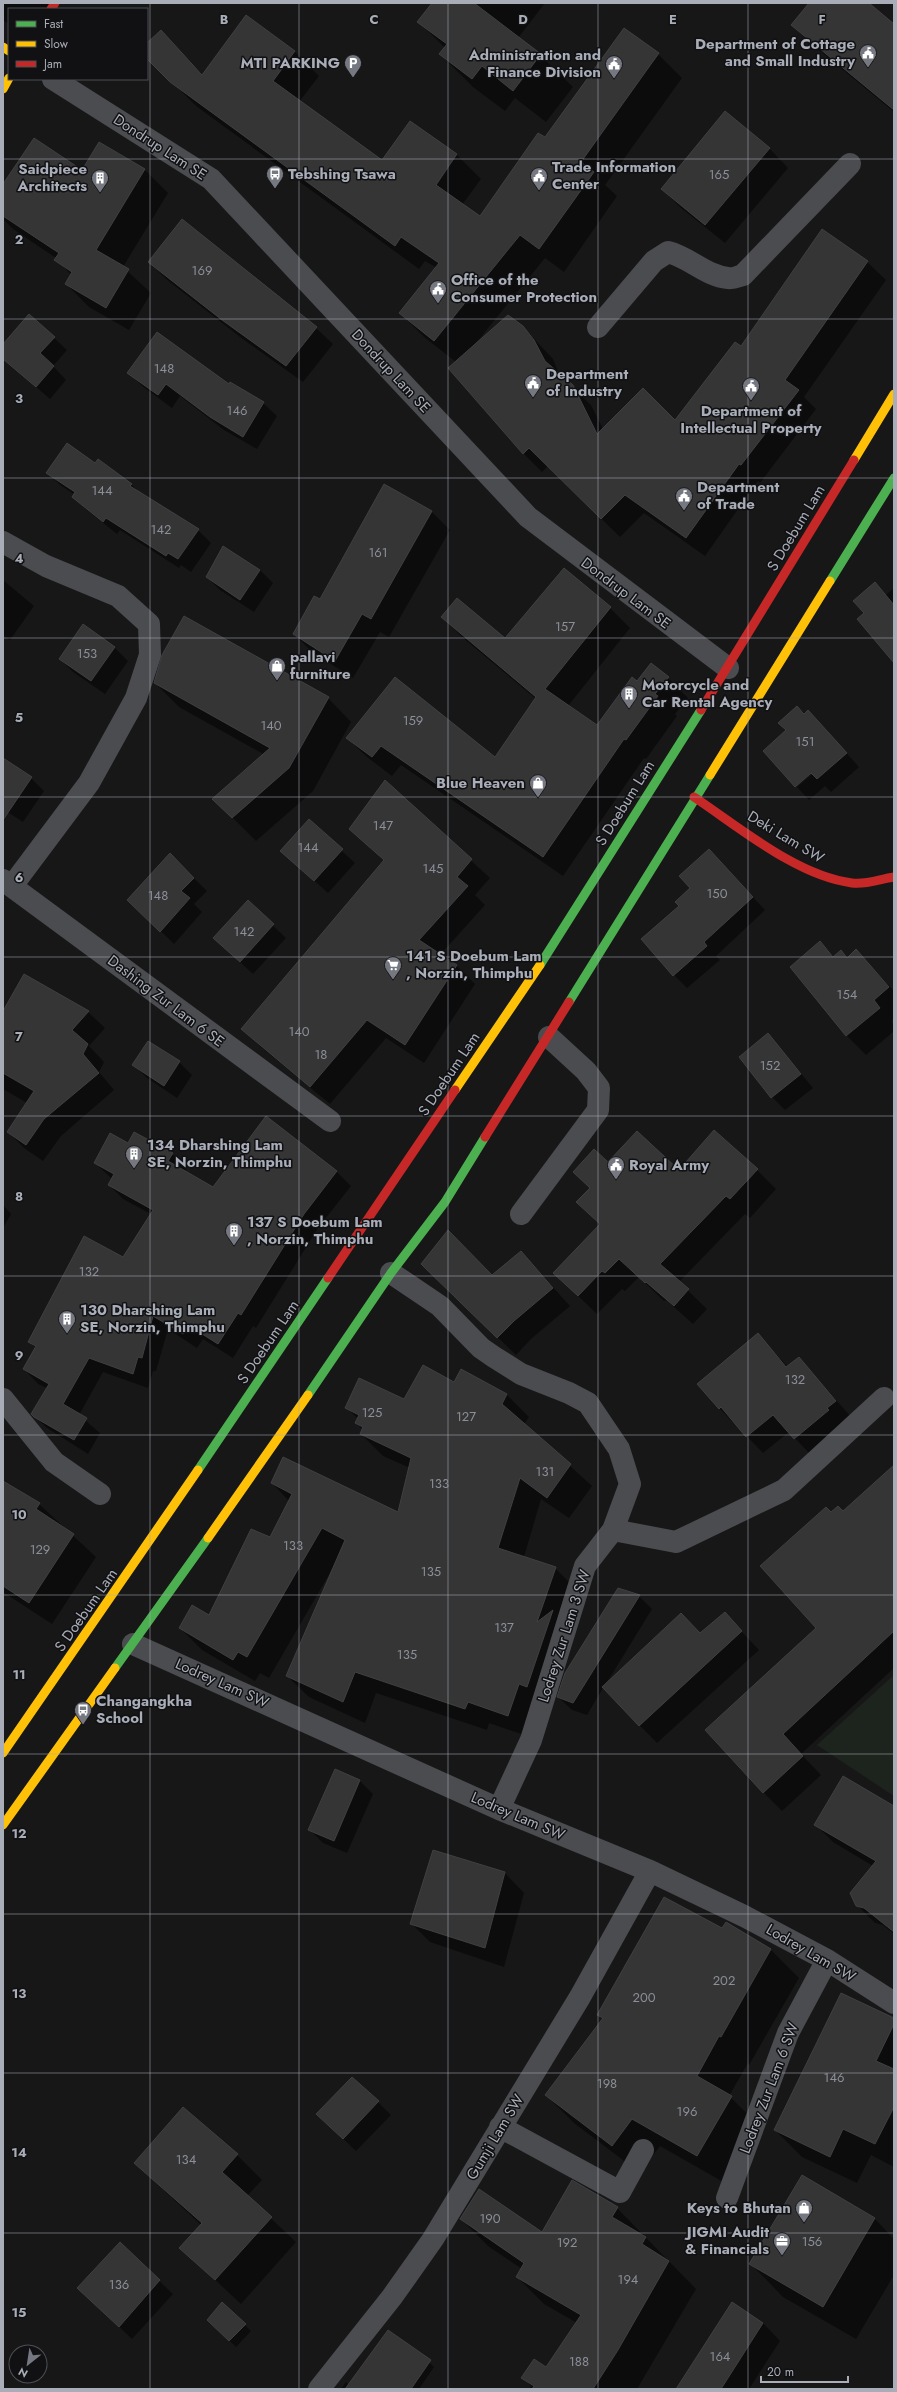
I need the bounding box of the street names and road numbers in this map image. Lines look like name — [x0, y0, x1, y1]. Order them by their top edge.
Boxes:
street label: Dondrup Lam SE — [109, 108, 211, 186]
street label: Dondrup Lam SE — [346, 324, 436, 418]
street label: S Doebum Lam — [762, 481, 830, 575]
street label: Dondrup Lam SE — [576, 552, 676, 634]
street label: S Doebum Lam — [590, 756, 660, 850]
street label: Deki Lam SW — [743, 805, 829, 869]
street label: Dashing Zur Lam 6 SE — [103, 950, 229, 1052]
street label: S Doebum Lam — [413, 1028, 485, 1120]
street label: S Doebum Lam — [232, 1296, 304, 1388]
street label: S Doebum Lam — [49, 1564, 123, 1656]
street label: Lodrey Zur Lam 3 SW — [532, 1567, 596, 1705]
street label: Lodrey Lam SW — [172, 1653, 272, 1713]
street label: Lodrey Lam SW — [468, 1786, 569, 1846]
street label: Lodrey Lam SW — [762, 1918, 860, 1988]
street label: Lodrey Zur Lam 6 SW — [734, 2019, 804, 2157]
street label: Gumji Lam SW — [461, 2090, 529, 2184]

